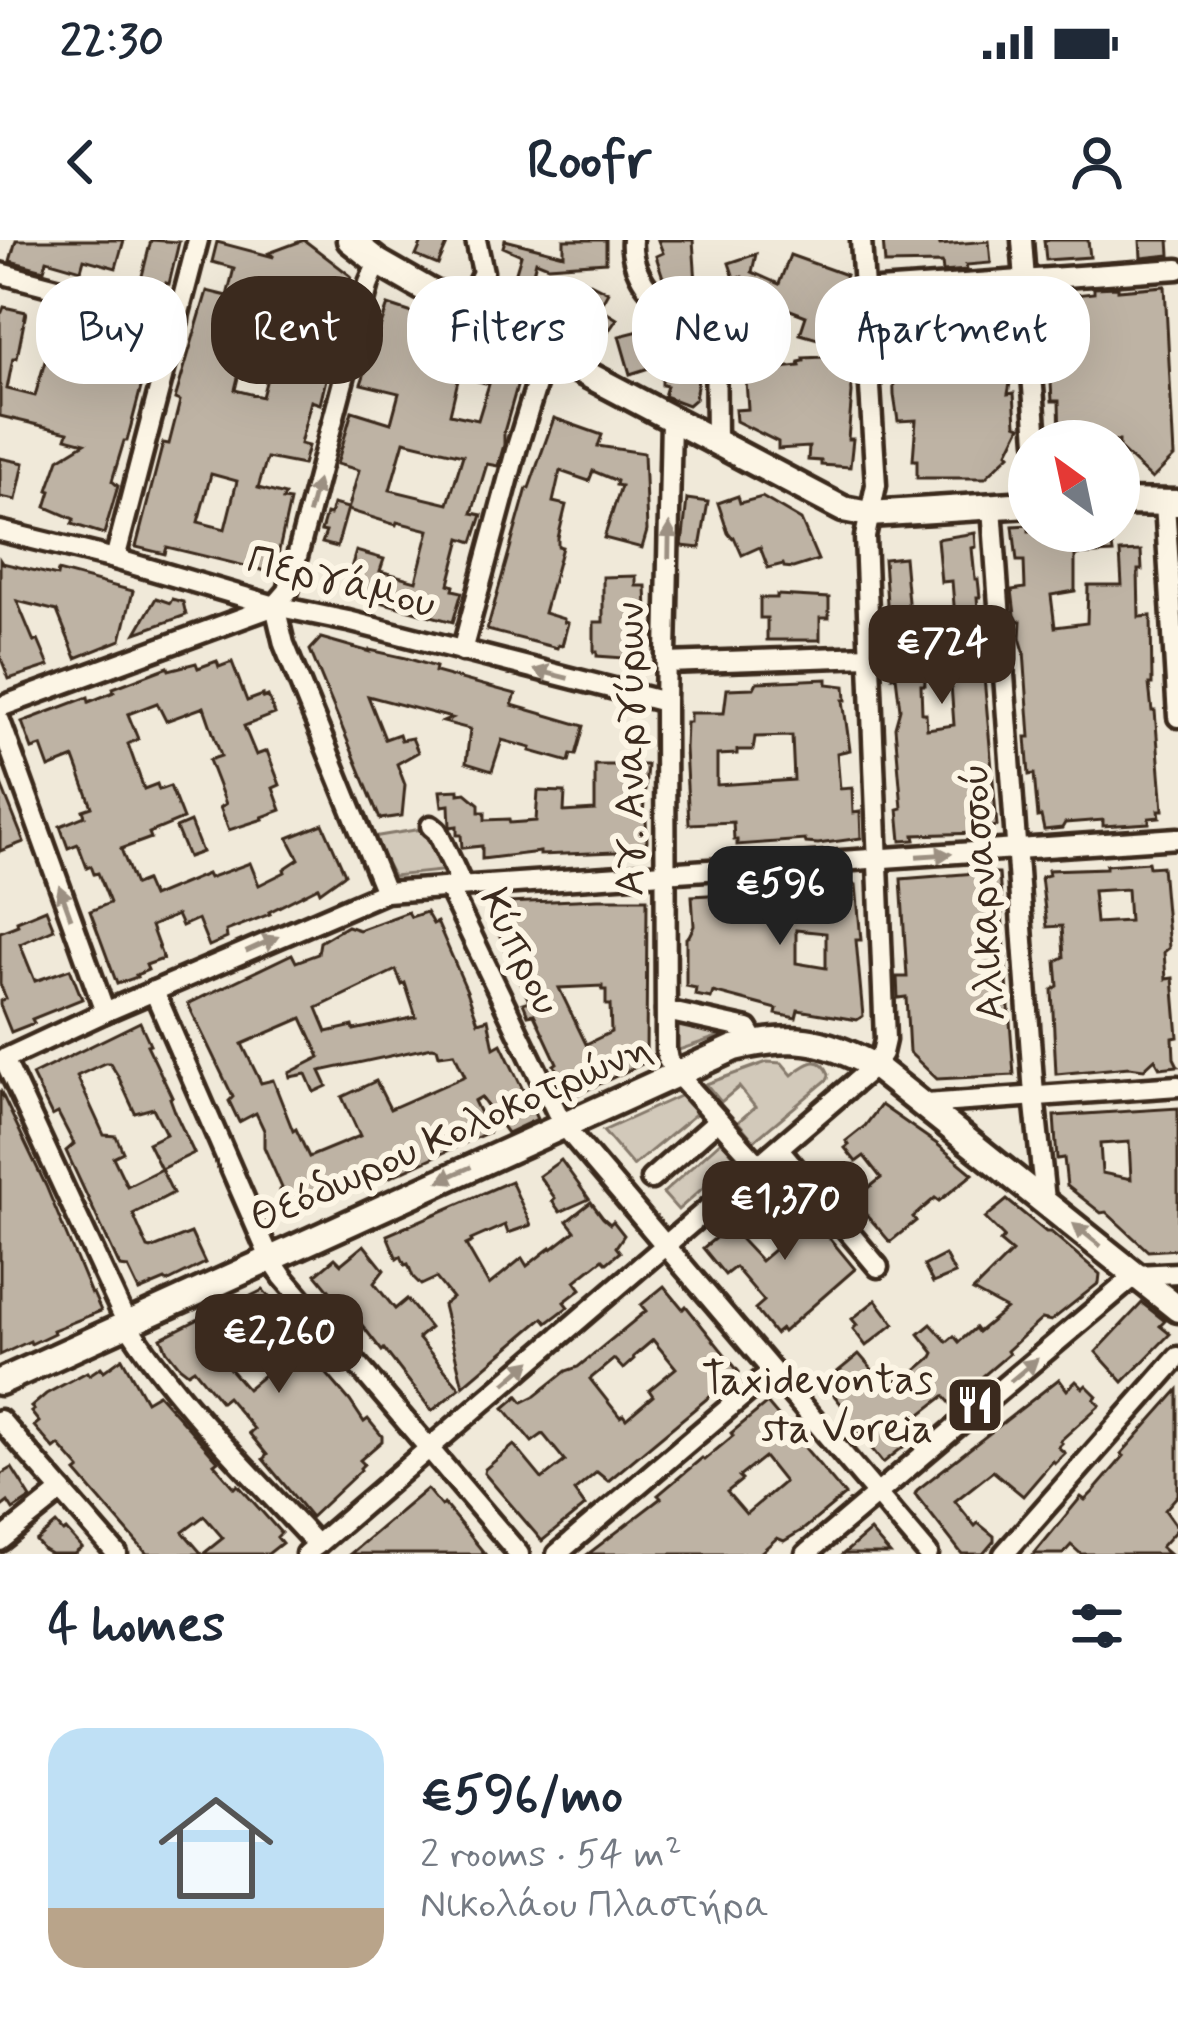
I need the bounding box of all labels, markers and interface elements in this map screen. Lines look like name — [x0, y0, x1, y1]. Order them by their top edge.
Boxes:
text: 22:30 — [60, 13, 164, 72]
text: Roofr — [527, 127, 651, 198]
icon: back — [48, 129, 114, 195]
icon: person — [1064, 129, 1130, 195]
chip: Buy — [36, 276, 187, 384]
chip: Rent — [211, 276, 383, 384]
chip: Filters — [407, 276, 608, 384]
chip: New — [632, 276, 791, 384]
chip: Apartment — [815, 276, 1090, 384]
north arrow — [1008, 420, 1140, 552]
map controls — [1008, 420, 1140, 552]
one-way arrow — [304, 478, 323, 515]
one-way arrow — [659, 521, 678, 559]
street label: Περγάμου — [241, 533, 441, 633]
street label: Αγ. Αναργύρων — [604, 602, 659, 896]
pin: €724 — [871, 605, 1013, 707]
text: €724 — [896, 618, 988, 669]
one-way arrow — [533, 664, 570, 683]
street label: Αλικαρνασσού — [948, 761, 1020, 1023]
one-way arrow — [916, 845, 953, 864]
pin: €596 — [709, 846, 851, 948]
text: €596 — [735, 859, 825, 910]
street label: Κύπρου — [465, 880, 573, 1024]
one-way arrow — [55, 884, 73, 920]
one-way arrow — [244, 934, 280, 953]
street label: Θεόδωρου Κολοκοτρώνη — [242, 1021, 660, 1247]
pin: €1,370 — [687, 1161, 883, 1263]
one-way arrow — [437, 1164, 472, 1184]
text: €1,370 — [729, 1174, 841, 1225]
one-way arrow — [1072, 1223, 1103, 1248]
pin: €2,260 — [181, 1294, 377, 1396]
text: €2,260 — [222, 1307, 336, 1358]
place label: Taxidevontas sta Voreia — [702, 1354, 933, 1457]
one-way arrow — [1009, 1357, 1039, 1383]
one-way arrow — [503, 1359, 533, 1385]
restaurant icon: Taxidevontas sta Voreia — [944, 1374, 1006, 1436]
text: 4 homes — [48, 1593, 225, 1659]
icon: filters — [1064, 1593, 1130, 1659]
text: €596/mo — [420, 1764, 623, 1830]
icon: home — [144, 1776, 288, 1920]
text: 2 rooms · 54 m² — [420, 1830, 682, 1881]
text: Νικολάου Πλαστήρα — [420, 1881, 769, 1932]

